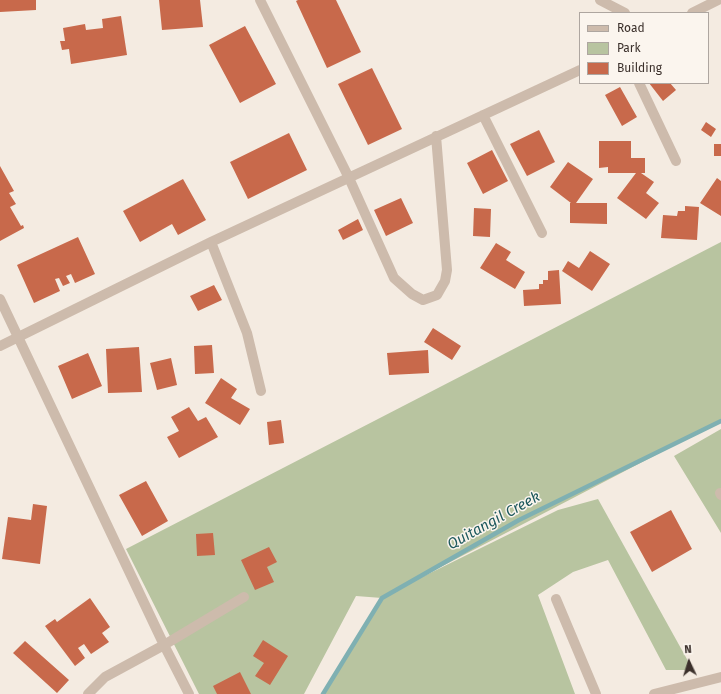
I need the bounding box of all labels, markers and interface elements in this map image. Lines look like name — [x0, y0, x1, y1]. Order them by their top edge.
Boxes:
legend — [579, 12, 709, 84]
text: Road — [617, 21, 645, 35]
text: Park — [617, 41, 641, 55]
text: Building — [617, 61, 662, 75]
water label: Quitangil Creek — [444, 488, 544, 554]
north arrow — [669, 642, 709, 682]
text: N — [684, 643, 692, 656]

